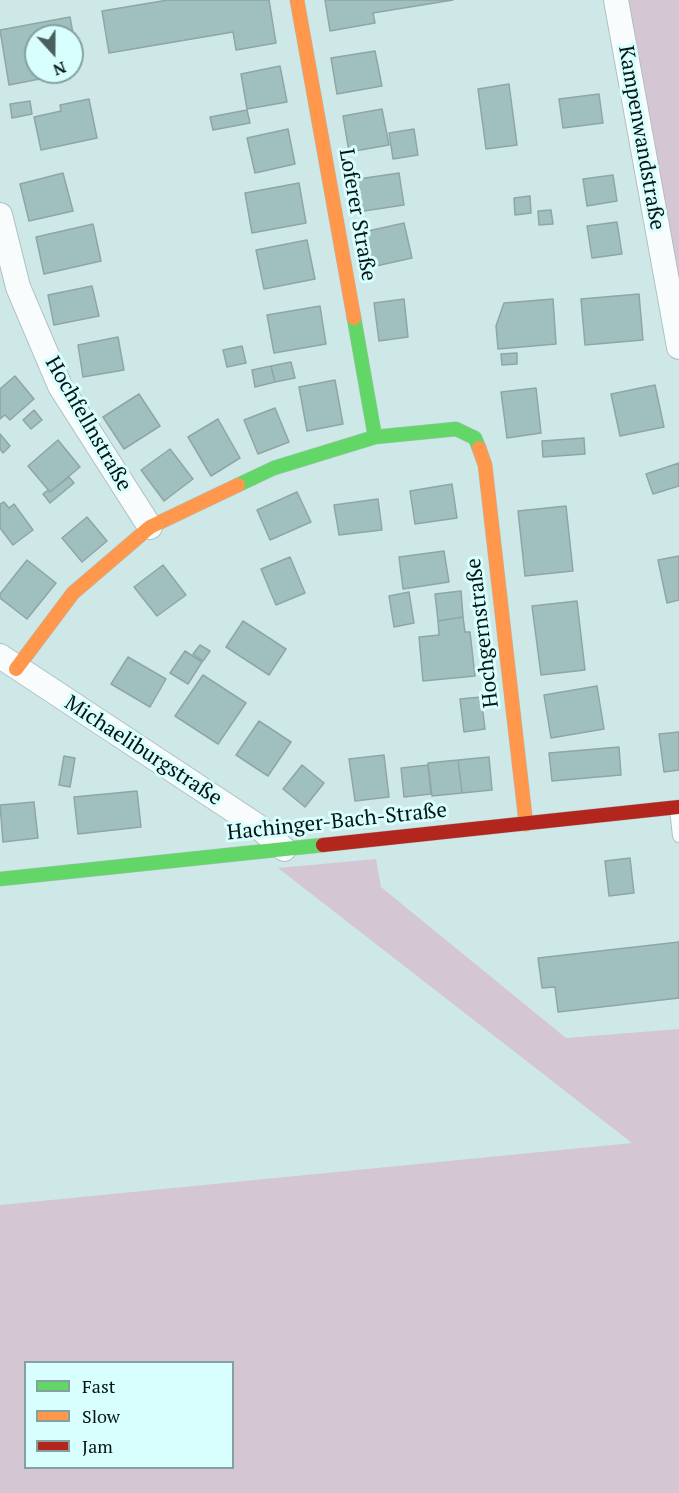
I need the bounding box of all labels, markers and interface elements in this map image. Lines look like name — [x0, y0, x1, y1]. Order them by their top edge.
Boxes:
north arrow — [24, 24, 84, 84]
street label: Kampenwandstraße — [612, 44, 670, 232]
text: N — [50, 56, 69, 81]
street label: Loferer Straße — [333, 147, 381, 283]
street label: Hochfellnstraße — [39, 352, 137, 496]
street label: Hochgernstraße — [461, 557, 505, 709]
street label: Michaeliburgstraße — [60, 691, 226, 811]
street label: Hachinger-Bach-Straße — [226, 798, 448, 846]
legend — [24, 1361, 234, 1469]
text: Fast — [82, 1374, 115, 1398]
text: Slow — [82, 1404, 120, 1428]
text: Jam — [82, 1434, 113, 1458]

